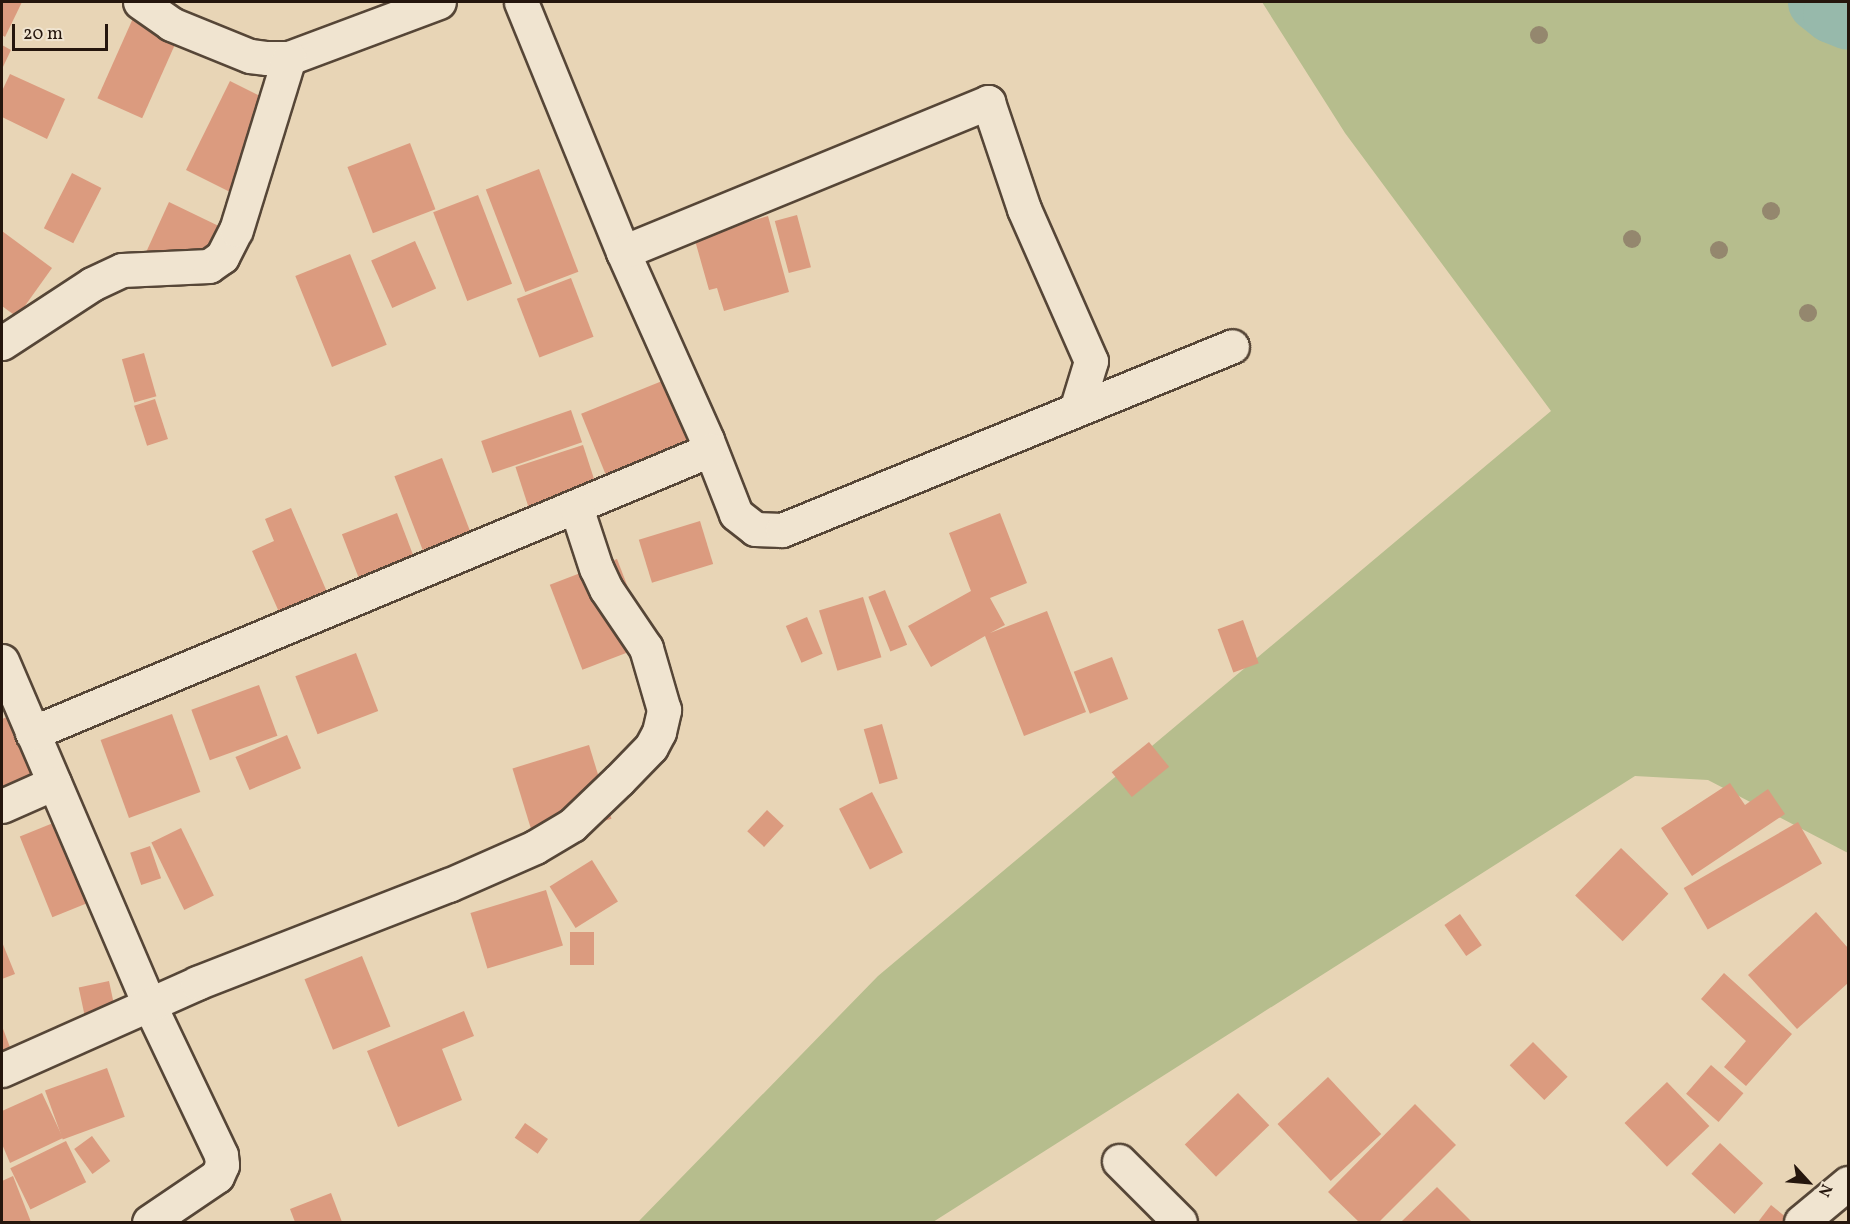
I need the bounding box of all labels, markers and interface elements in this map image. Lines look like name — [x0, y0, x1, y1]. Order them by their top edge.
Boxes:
scale bar — [15, 12, 111, 50]
text: 20 m — [23, 22, 63, 47]
north arrow — [1778, 1152, 1838, 1212]
text: N — [1812, 1180, 1837, 1200]

